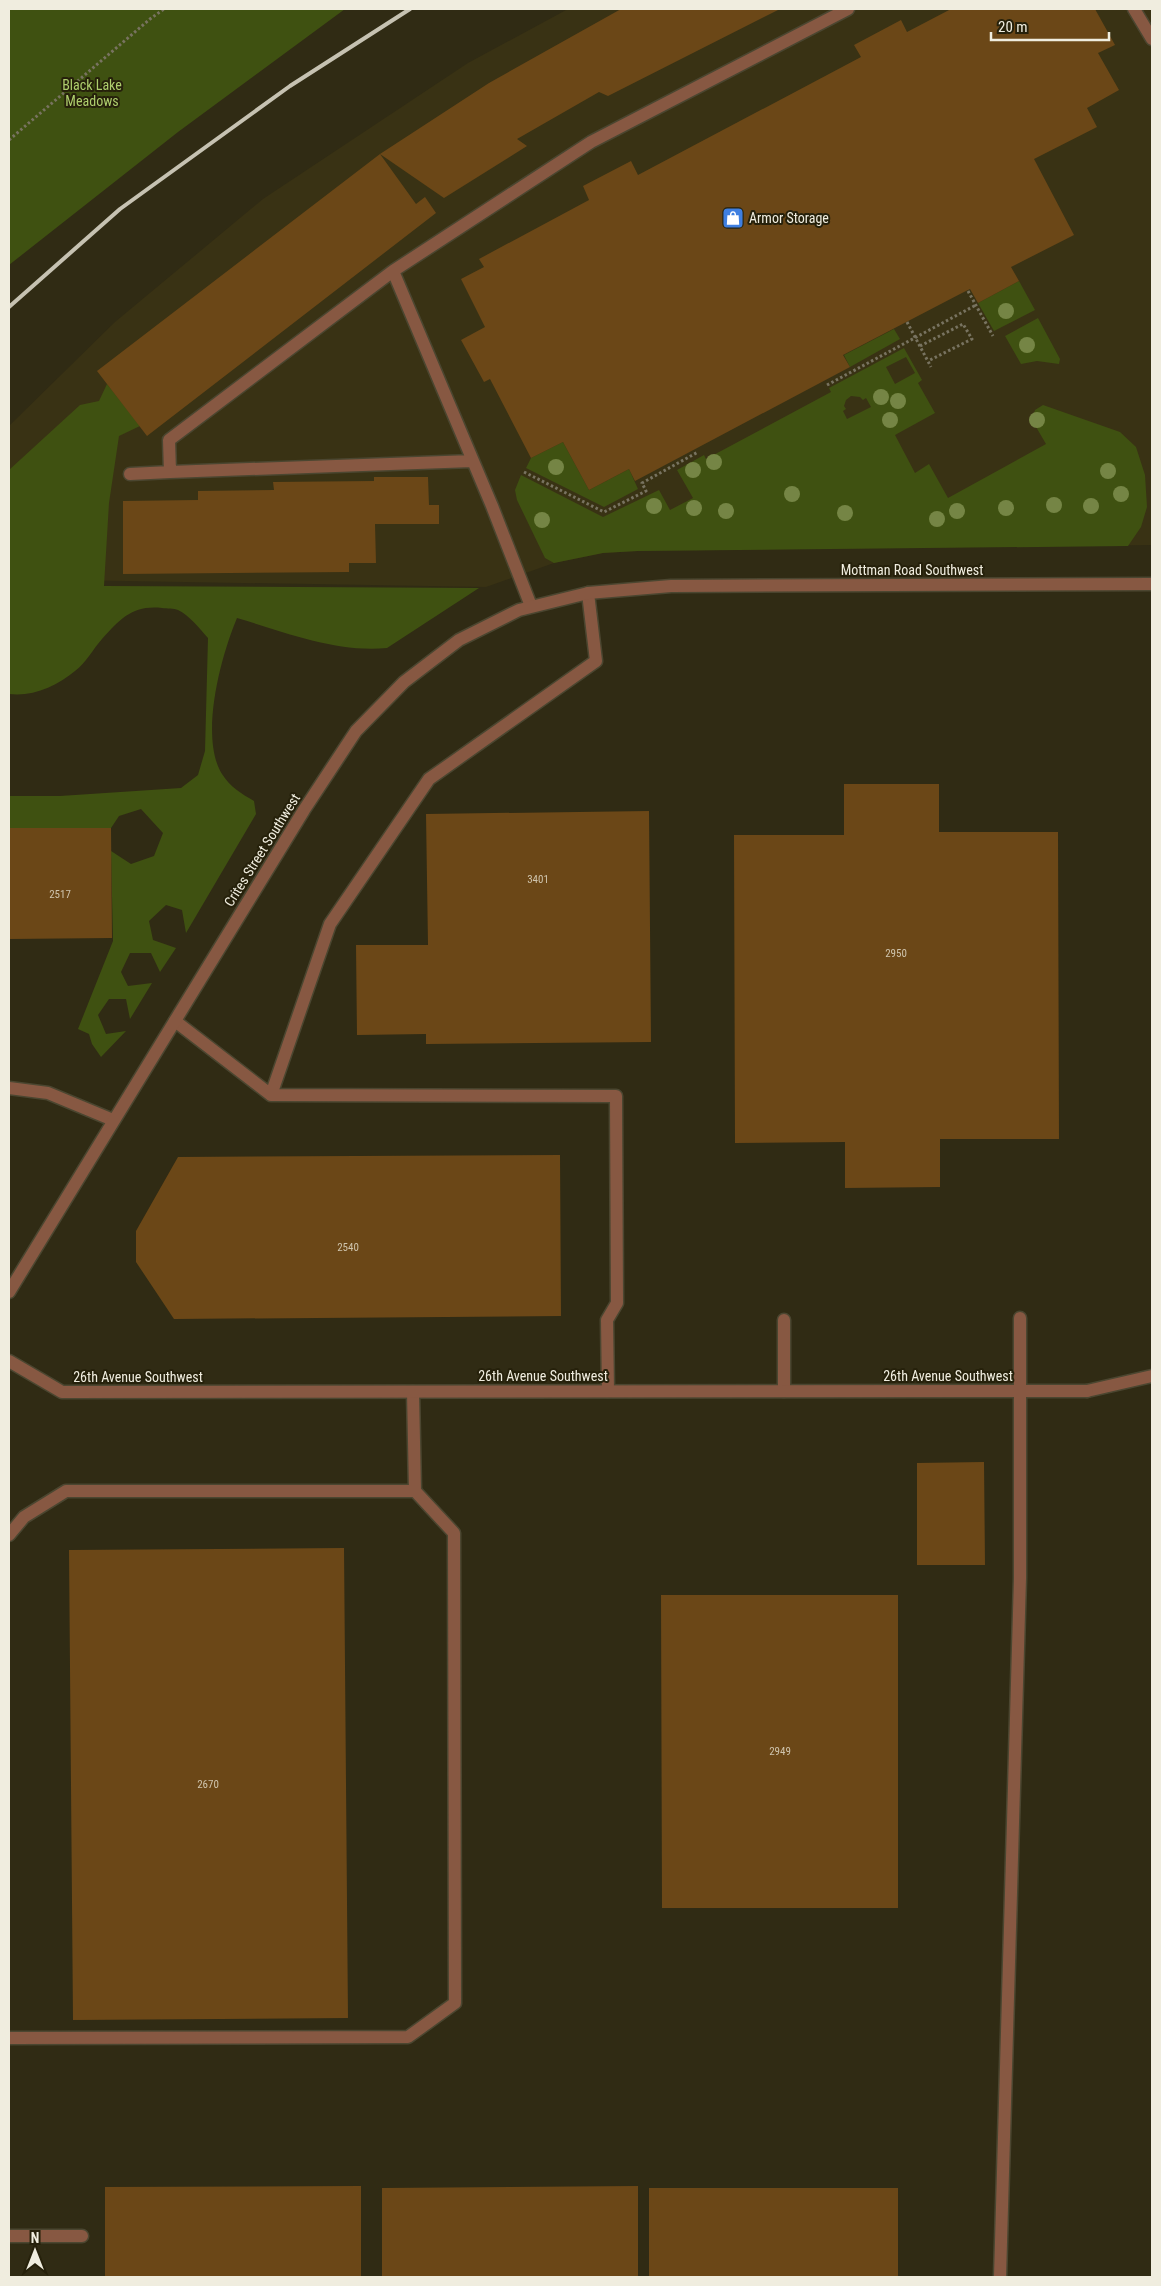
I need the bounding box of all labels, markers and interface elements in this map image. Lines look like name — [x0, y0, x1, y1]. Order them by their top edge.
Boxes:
scale bar — [991, 10, 1108, 42]
text: 20 m — [998, 18, 1028, 36]
park label: Black Lake Meadows — [62, 77, 122, 109]
shop icon: Armor Storage — [721, 206, 745, 230]
place label: Armor Storage — [749, 210, 829, 226]
street label: Mottman Road Southwest — [841, 562, 983, 578]
street label: Crites Street Southwest — [221, 791, 303, 909]
house number: 3401 — [527, 873, 549, 886]
house number: 2517 — [49, 888, 71, 901]
house number: 2950 — [885, 947, 907, 960]
house number: 2540 — [337, 1241, 359, 1254]
street label: 26th Avenue Southwest — [478, 1368, 608, 1384]
street label: 26th Avenue Southwest — [883, 1368, 1013, 1384]
street label: 26th Avenue Southwest — [73, 1369, 203, 1385]
house number: 2949 — [769, 1745, 791, 1758]
house number: 2670 — [197, 1778, 219, 1791]
north arrow — [10, 2226, 60, 2276]
text: N — [31, 2230, 39, 2246]

